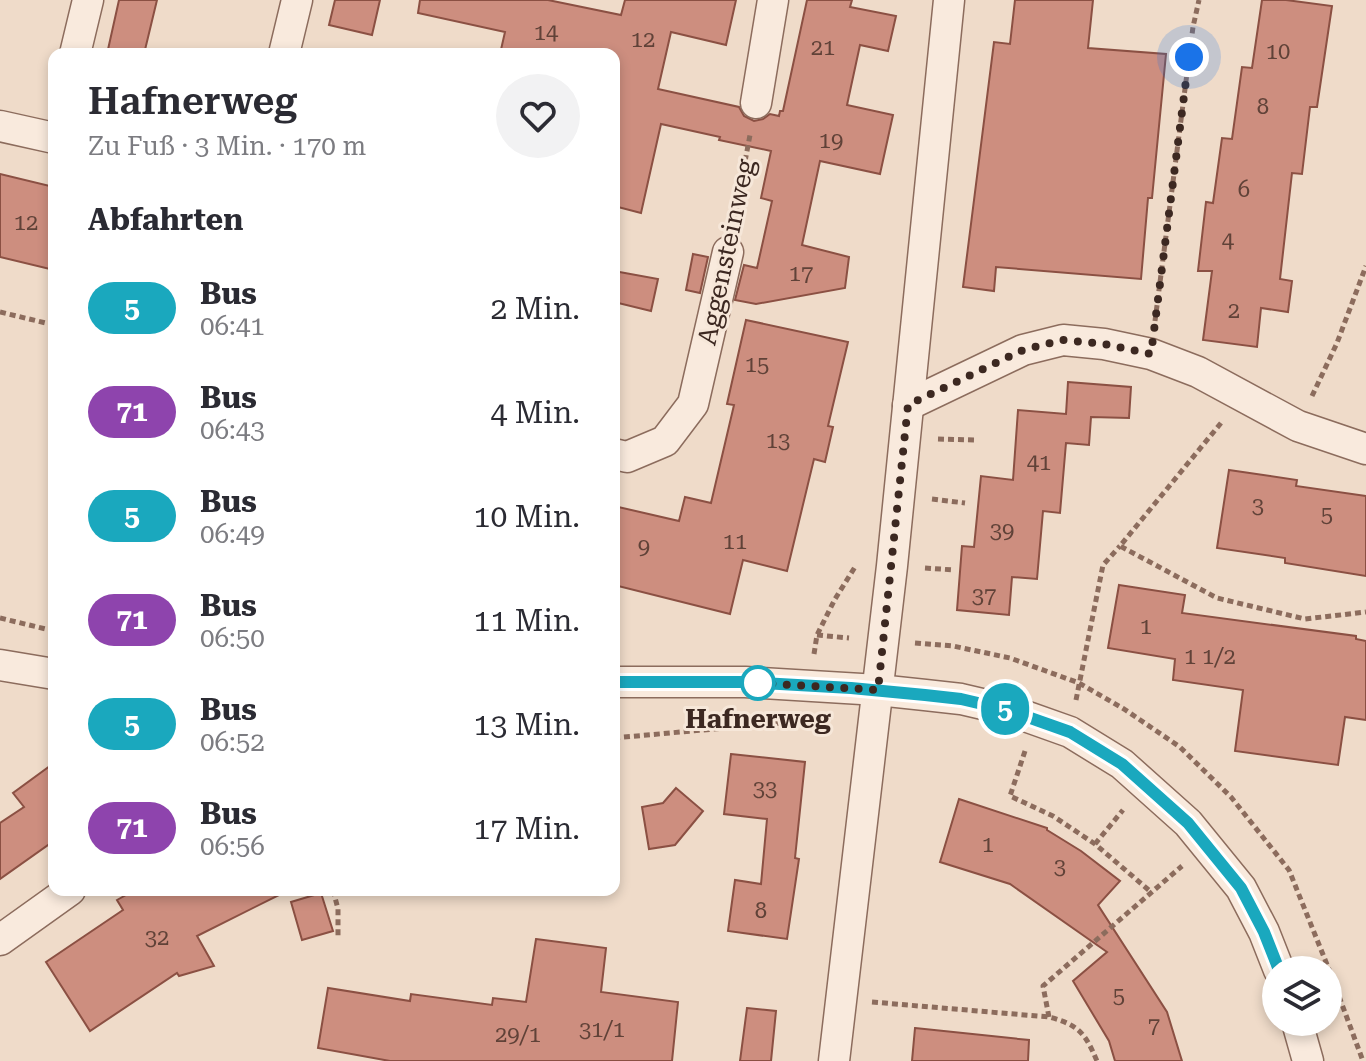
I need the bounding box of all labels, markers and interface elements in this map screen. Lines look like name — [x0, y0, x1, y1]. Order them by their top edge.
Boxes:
house number: 14 — [534, 20, 559, 45]
house number: 12 — [631, 27, 655, 52]
house number: 21 — [811, 35, 835, 60]
your location — [1169, 37, 1209, 77]
house number: 10 — [1266, 39, 1290, 64]
button: heart — [496, 74, 580, 158]
text: Hafnerweg — [88, 79, 297, 123]
house number: 8 — [1257, 94, 1269, 119]
house number: 19 — [819, 128, 843, 153]
text: Zu Fuß · 3 Min. · 170 m — [88, 131, 366, 161]
street label: Aggensteinweg — [692, 156, 760, 348]
house number: 6 — [1238, 177, 1250, 202]
text: Abfahrten — [88, 202, 243, 237]
house number: 12 — [14, 210, 38, 235]
house number: 4 — [1222, 228, 1235, 253]
house number: 17 — [789, 261, 813, 286]
text: Bus — [200, 276, 257, 311]
text: 5 — [124, 291, 140, 324]
text: 2 Min. — [490, 291, 580, 326]
house number: 2 — [1228, 298, 1240, 323]
text: 06:41 — [200, 311, 265, 341]
house number: 15 — [745, 352, 769, 377]
text: Bus — [200, 380, 257, 415]
text: 71 — [116, 395, 148, 428]
text: 4 Min. — [490, 395, 580, 430]
text: 06:43 — [200, 415, 265, 445]
house number: 13 — [766, 428, 790, 453]
house number: 41 — [1027, 450, 1051, 475]
text: Bus — [200, 484, 257, 519]
house number: 3 — [1252, 493, 1264, 518]
text: 5 — [124, 499, 140, 532]
text: 10 Min. — [474, 499, 580, 534]
house number: 5 — [1321, 502, 1333, 527]
house number: 39 — [990, 518, 1014, 543]
text: 06:49 — [200, 519, 265, 549]
house number: 11 — [723, 529, 747, 554]
house number: 9 — [638, 534, 650, 559]
house number: 37 — [972, 583, 996, 608]
text: Bus — [200, 588, 257, 623]
text: 71 — [116, 603, 148, 636]
text: 11 Min. — [474, 603, 580, 638]
house number: 1 — [1140, 614, 1152, 639]
text: 06:50 — [200, 623, 265, 653]
house number: 1 1/2 — [1184, 644, 1236, 669]
marker: Hafnerweg — [741, 666, 775, 700]
line badge: 5 — [979, 683, 1031, 735]
text: Bus — [200, 692, 257, 727]
text: 5 — [997, 692, 1013, 725]
place label: Hafnerweg — [685, 704, 831, 734]
text: 5 — [124, 707, 140, 740]
text: 13 Min. — [474, 707, 580, 742]
text: 06:52 — [200, 727, 265, 757]
house number: 33 — [753, 776, 777, 801]
text: Bus — [200, 796, 257, 831]
text: 71 — [116, 811, 148, 844]
text: 17 Min. — [474, 811, 580, 846]
text: 06:56 — [200, 831, 265, 861]
house number: 1 — [982, 832, 994, 857]
house number: 3 — [1054, 854, 1066, 879]
house number: 8 — [755, 898, 767, 923]
house number: 32 — [145, 925, 169, 950]
map controls — [1262, 956, 1342, 1036]
button: layers — [1262, 956, 1342, 1036]
house number: 5 — [1113, 983, 1125, 1008]
house number: 7 — [1148, 1013, 1160, 1038]
house number: 31/1 — [579, 1017, 625, 1042]
house number: 29/1 — [495, 1022, 541, 1047]

